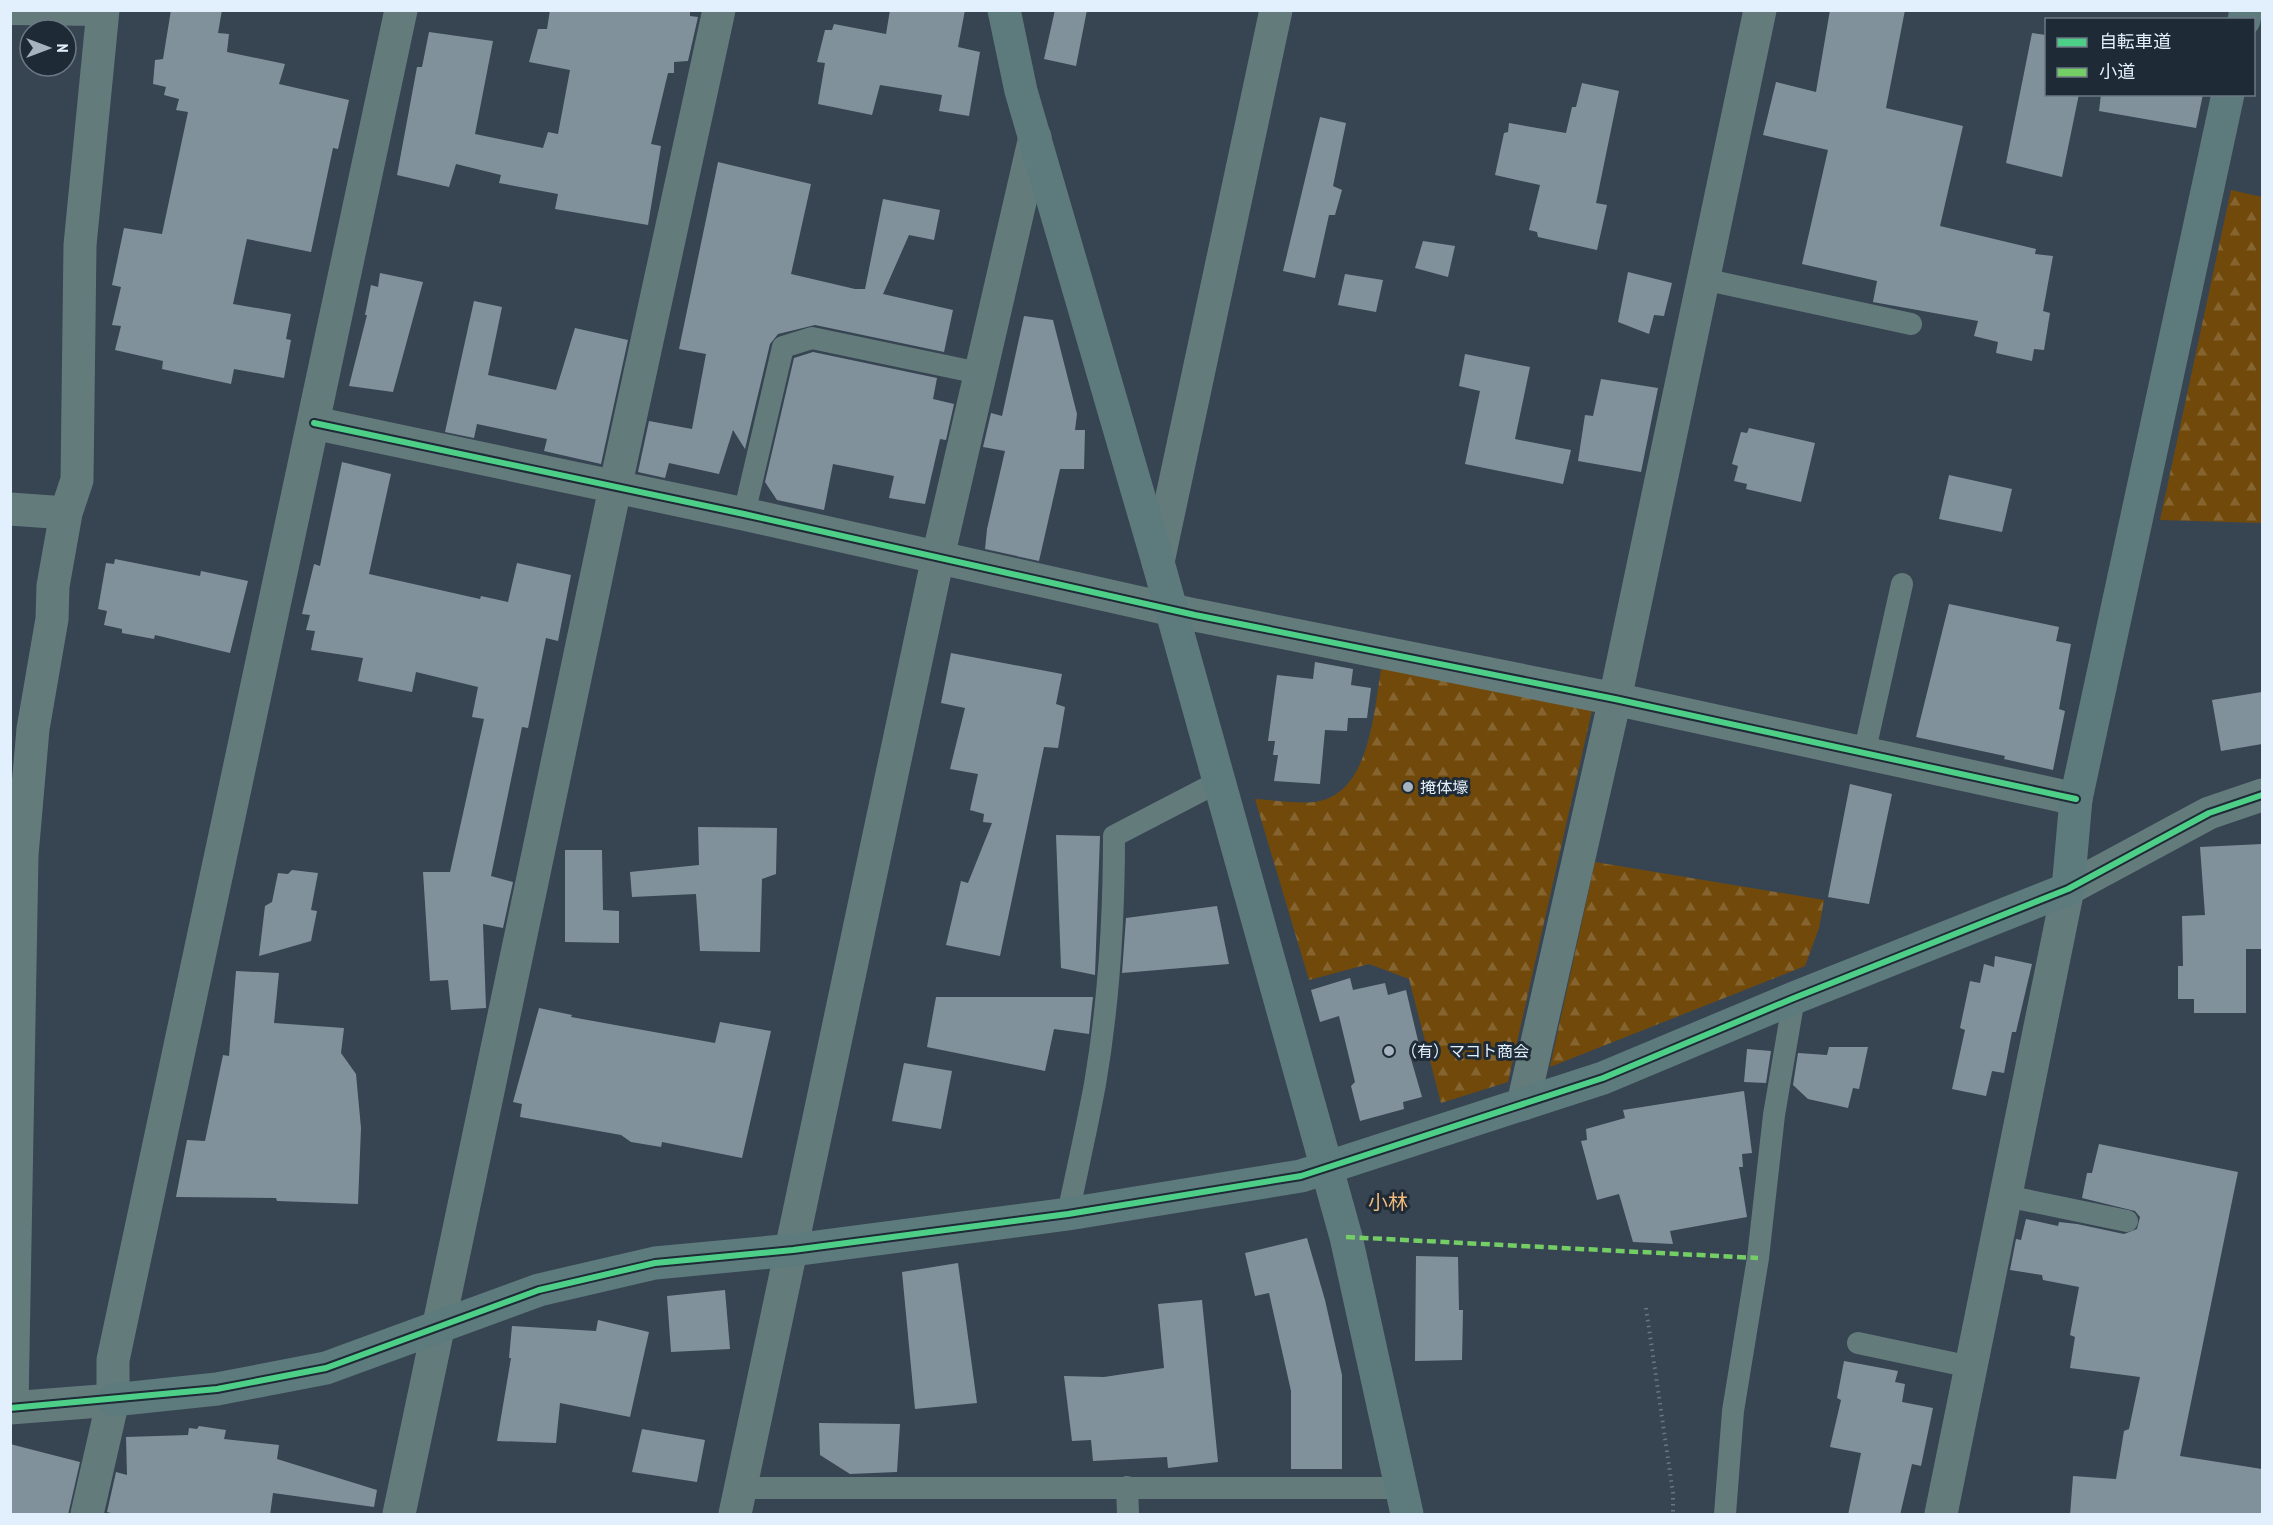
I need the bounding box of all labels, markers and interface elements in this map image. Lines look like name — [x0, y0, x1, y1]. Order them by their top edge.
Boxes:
north arrow — [18, 18, 78, 78]
legend — [2045, 18, 2255, 96]
text: 自転車道 — [2099, 30, 2171, 53]
text: N — [53, 44, 73, 52]
text: 小道 — [2099, 60, 2135, 83]
place label: 掩体壕 — [1420, 777, 1468, 797]
marker: 掩体壕 — [1401, 780, 1415, 794]
place label: （有）マコト商会 — [1401, 1041, 1529, 1061]
marker: （有）マコト商会 — [1382, 1044, 1396, 1058]
district label: 小林 — [1368, 1189, 1408, 1215]

